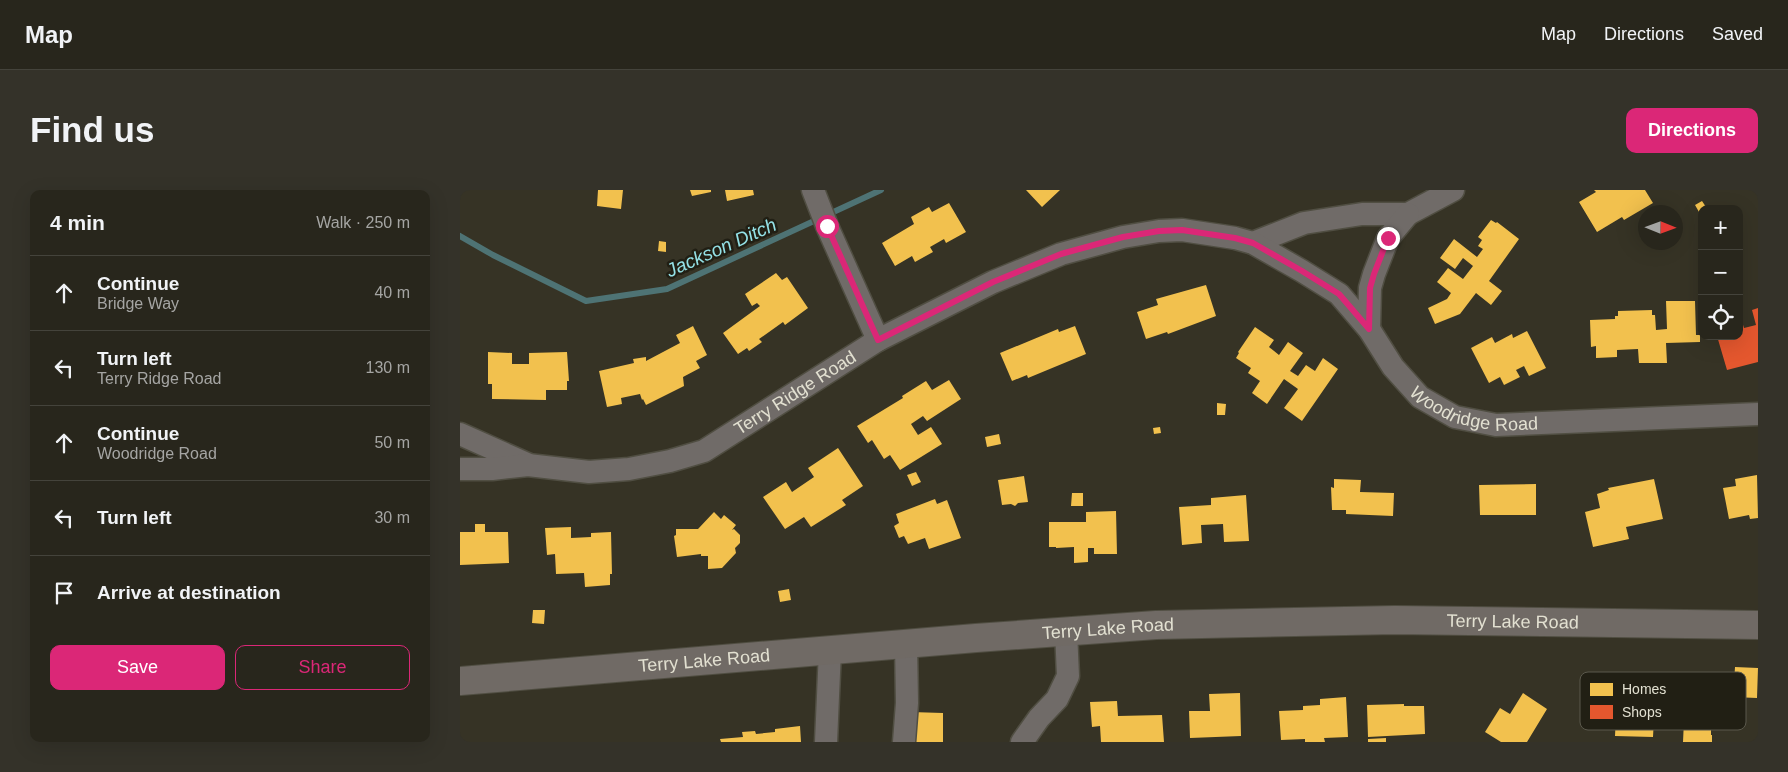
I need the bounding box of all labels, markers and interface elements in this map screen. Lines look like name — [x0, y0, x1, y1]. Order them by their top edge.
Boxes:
text: Map — [25, 21, 73, 48]
text: Map — [1541, 24, 1576, 44]
text: Directions — [1604, 24, 1684, 44]
text: Saved — [1712, 24, 1763, 44]
button: Directions — [1626, 108, 1758, 153]
text: Find us — [30, 110, 154, 149]
north arrow — [1638, 205, 1683, 250]
map controls — [1698, 205, 1743, 340]
button: + — [1698, 205, 1743, 250]
text: 4 min — [50, 211, 105, 234]
text: Walk · 250 m — [316, 214, 410, 231]
water label: Jackson Ditch — [662, 214, 780, 282]
route start — [816, 215, 839, 238]
route end — [1377, 227, 1400, 250]
button: − — [1698, 250, 1743, 295]
text: Continue — [97, 273, 179, 294]
icon: ahead — [50, 279, 78, 307]
text: 40 m — [374, 284, 410, 301]
text: Bridge Way — [97, 295, 179, 312]
button: locate — [1698, 295, 1743, 340]
street label: Terry Ridge Road — [731, 347, 860, 439]
text: Turn left — [97, 348, 172, 369]
icon: left — [50, 354, 78, 382]
text: 130 m — [366, 359, 410, 376]
text: Terry Ridge Road — [97, 370, 222, 387]
street label: Woodridge Road — [1405, 382, 1539, 435]
text: Continue — [97, 423, 179, 444]
icon: ahead — [50, 429, 78, 457]
text: 50 m — [374, 434, 410, 451]
text: Woodridge Road — [97, 445, 217, 462]
icon: left — [50, 504, 78, 532]
text: Turn left — [97, 507, 172, 528]
text: 30 m — [374, 509, 410, 526]
icon: arrive — [50, 579, 78, 607]
text: Arrive at destination — [97, 582, 281, 603]
street label: Terry Lake Road — [1446, 611, 1579, 633]
street label: Terry Lake Road — [1041, 615, 1174, 643]
button: Save — [50, 645, 225, 690]
button: Share — [235, 645, 410, 690]
street label: Terry Lake Road — [637, 645, 771, 676]
legend — [1580, 672, 1746, 730]
text: Homes — [1622, 681, 1666, 697]
text: Shops — [1622, 704, 1662, 720]

